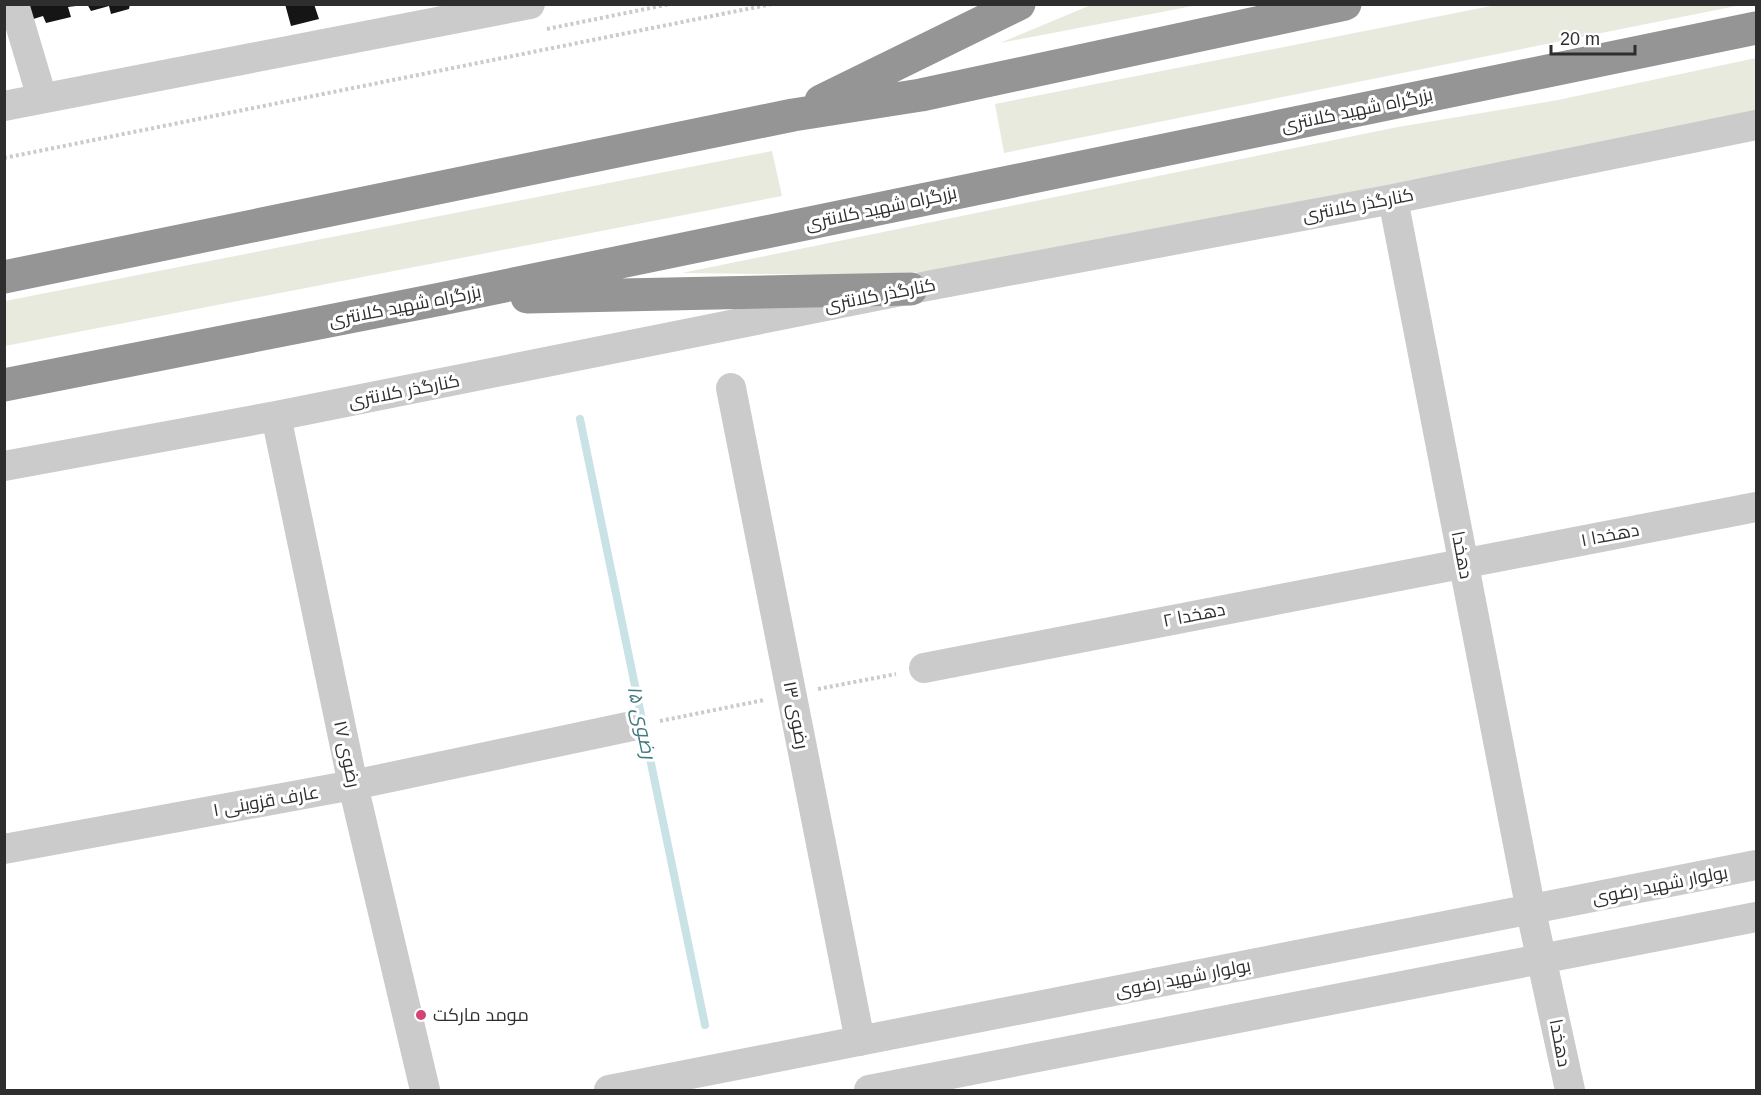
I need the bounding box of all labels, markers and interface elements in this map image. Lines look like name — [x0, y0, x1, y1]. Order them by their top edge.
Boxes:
scale bar — [1551, 18, 1635, 56]
text: 20 m — [1560, 29, 1600, 49]
street label: بزرگراه شهید کلانتری — [1279, 84, 1435, 137]
street label: بزرگراه شهید کلانتری — [803, 182, 959, 235]
street label: کنارگذر کلانتری — [1301, 184, 1416, 227]
street label: کنارگذر کلانتری — [823, 274, 938, 317]
street label: بزرگراه شهید کلانتری — [327, 281, 483, 332]
street label: کنارگذر کلانتری — [347, 370, 462, 413]
street label: دهخدا ۱ — [1579, 520, 1641, 550]
street label: دهخدا — [1448, 529, 1476, 581]
street label: دهخدا ۲ — [1161, 599, 1227, 631]
street label: رضوی ۱۳ — [779, 679, 812, 751]
water label: رضوی ۱۵ — [623, 684, 661, 762]
street label: رضوی ۱۷ — [329, 719, 364, 789]
street label: عارف قزوینی ۱ — [212, 782, 321, 821]
street label: بولوار شهید رضوی — [1590, 862, 1730, 909]
street label: بولوار شهید رضوی — [1113, 955, 1253, 1002]
place label: مومد مارکت — [433, 1005, 529, 1026]
marker: مومد مارکت — [414, 1008, 428, 1022]
street label: دهخدا — [1546, 1017, 1574, 1069]

